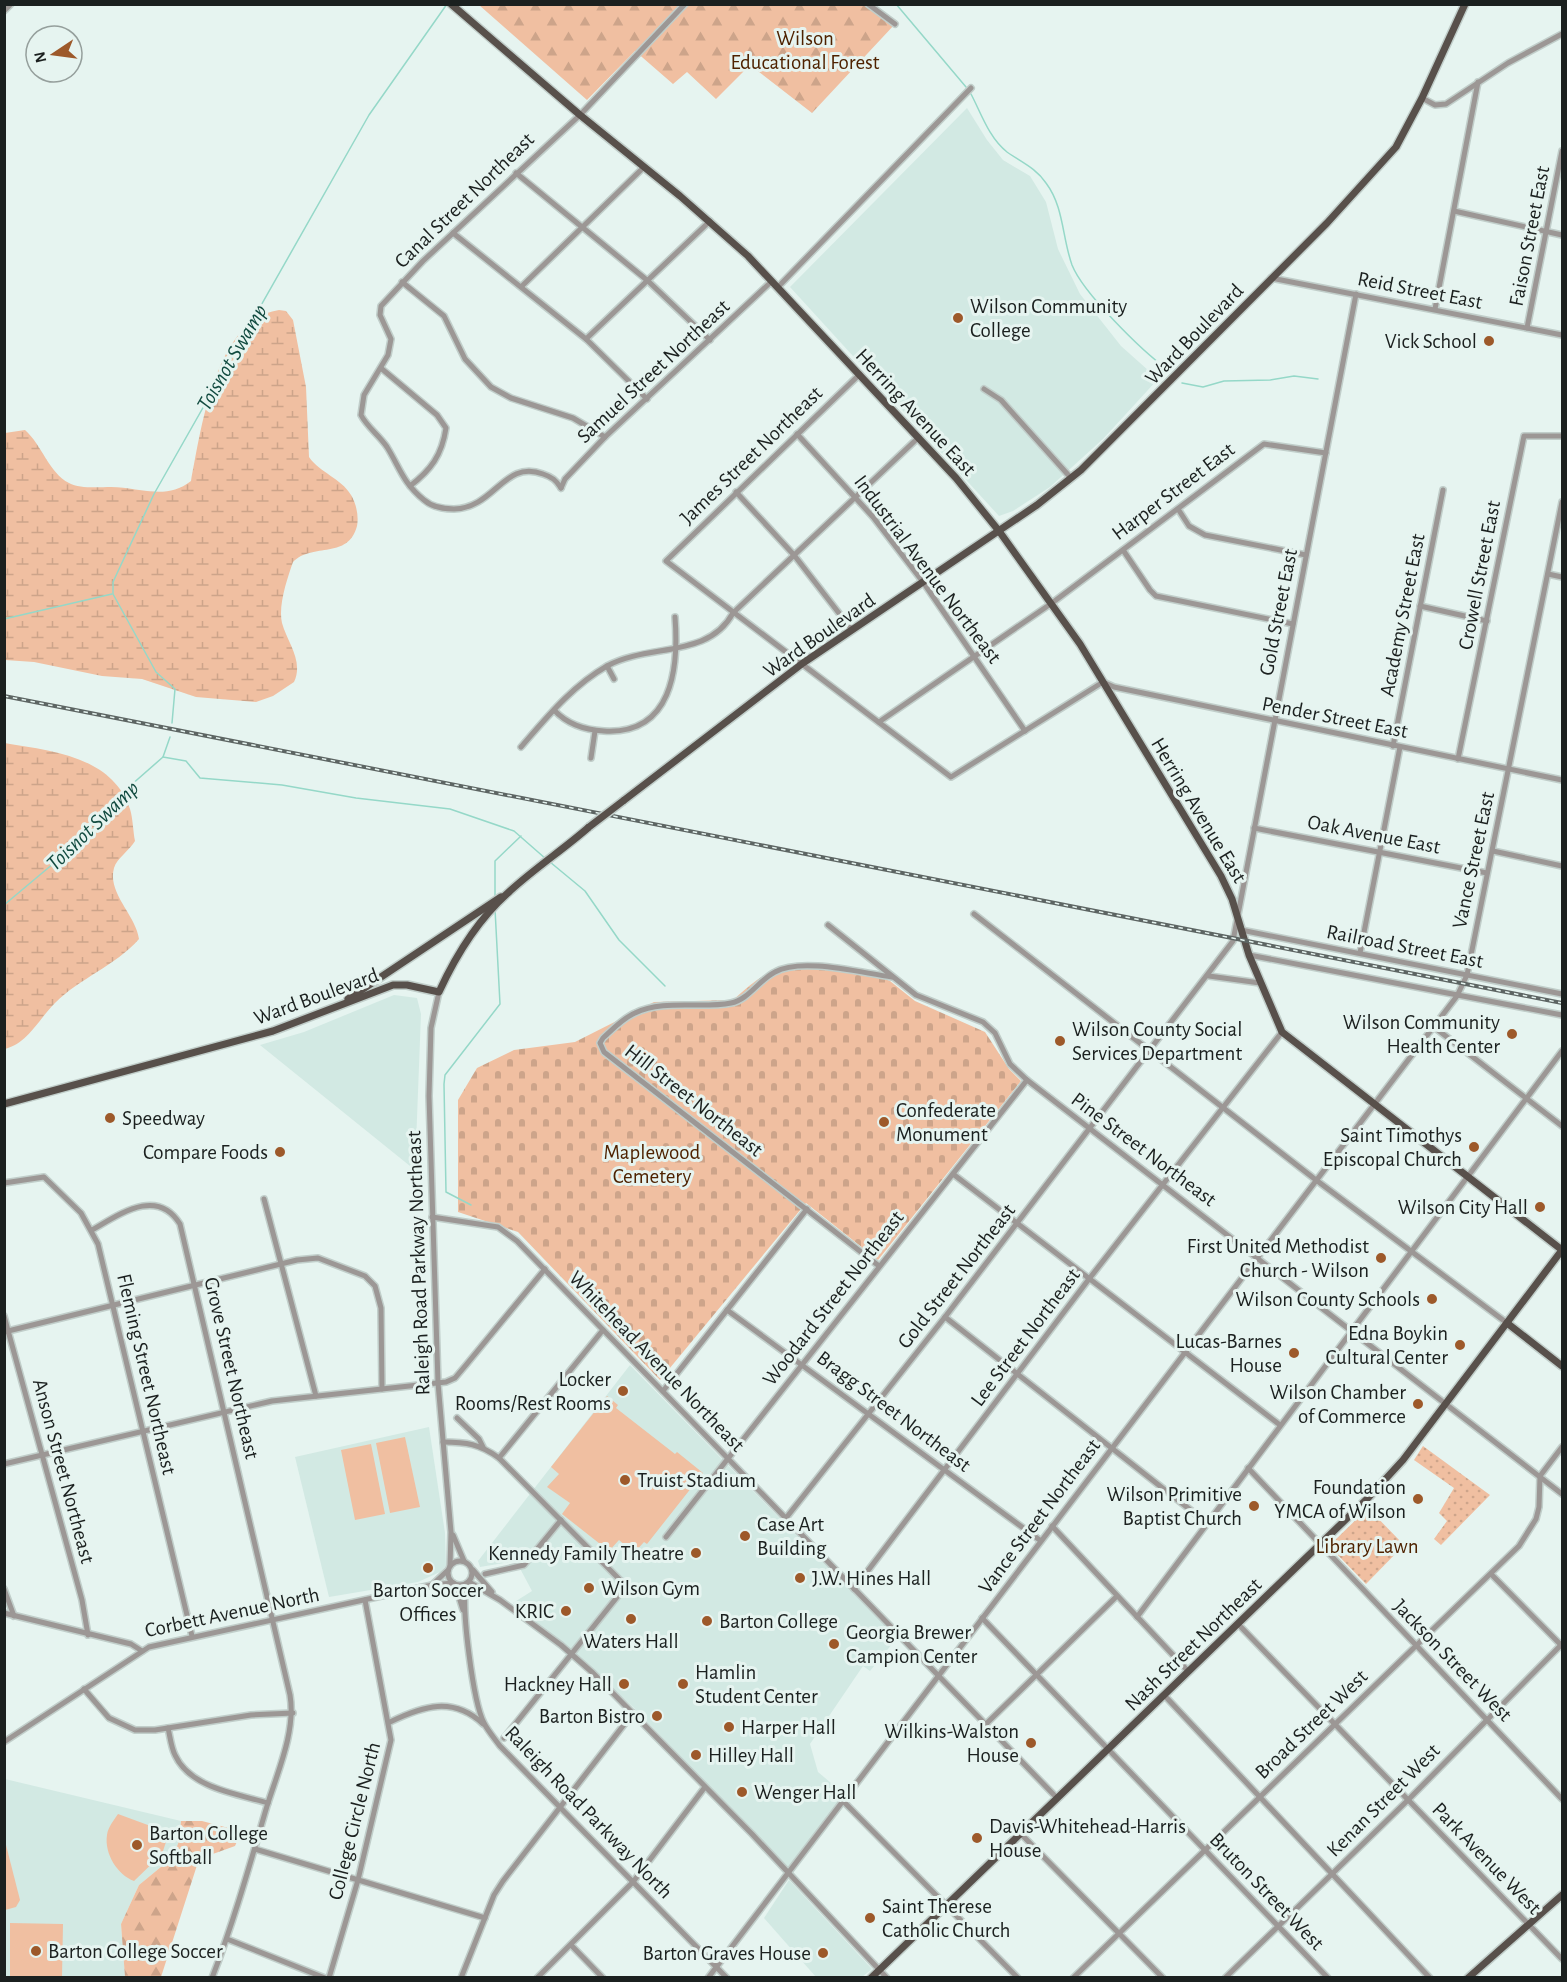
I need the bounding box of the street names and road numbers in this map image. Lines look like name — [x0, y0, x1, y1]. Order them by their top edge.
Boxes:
street label: Canal Street Northeast — [391, 128, 538, 272]
street label: Faison Street East — [1506, 164, 1553, 308]
street label: Reid Street East — [1356, 268, 1484, 313]
street label: Ward Boulevard — [1141, 280, 1247, 389]
street label: Samuel Street Northeast — [573, 295, 734, 447]
street label: Herring Avenue East — [852, 345, 980, 480]
street label: James Street Northeast — [676, 382, 827, 528]
street label: Harper Street East — [1108, 438, 1239, 544]
street label: Industrial Avenue Northeast — [850, 471, 1005, 667]
street label: Crowell Street East — [1455, 498, 1504, 651]
street label: Academy Street East — [1376, 532, 1429, 698]
street label: Gold Street East — [1256, 547, 1301, 677]
street label: Ward Boulevard — [760, 589, 879, 682]
street label: Pender Street East — [1260, 693, 1410, 742]
street label: Herring Avenue East — [1147, 734, 1250, 887]
street label: Vance Street East — [1449, 790, 1498, 930]
street label: Oak Avenue East — [1306, 811, 1442, 858]
street label: Railroad Street East — [1325, 921, 1485, 972]
street label: Ward Boulevard — [251, 964, 381, 1029]
street label: Hill Street Northeast — [621, 1040, 767, 1161]
street label: Pine Street Northeast — [1067, 1088, 1220, 1211]
street label: Raleigh Road Parkway Northeast — [403, 1130, 434, 1396]
street label: Gold Street Northeast — [894, 1200, 1019, 1353]
street label: Woodard Street Northeast — [759, 1207, 908, 1390]
street label: Lee Street Northeast — [967, 1264, 1084, 1410]
street label: Whitehead Avenue Northeast — [565, 1267, 749, 1456]
street label: Fleming Street Northeast — [113, 1272, 180, 1477]
street label: Grove Street Northeast — [200, 1275, 263, 1461]
street label: Bragg Street Northeast — [813, 1347, 975, 1476]
street label: Anson Street Northeast — [29, 1377, 98, 1566]
street label: Vance Street Northeast — [975, 1435, 1104, 1597]
street label: Nash Street Northeast — [1121, 1574, 1266, 1715]
street label: Corbett Avenue North — [143, 1584, 321, 1641]
street label: Jackson Street West — [1389, 1595, 1516, 1726]
street label: Broad Street West — [1251, 1666, 1372, 1783]
street label: Raleigh Road Parkway North — [501, 1722, 676, 1903]
street label: College Circle North — [325, 1740, 384, 1902]
street label: Kenan Street West — [1323, 1740, 1444, 1861]
street label: Park Avenue West — [1428, 1798, 1545, 1919]
street label: Bruton Street West — [1206, 1829, 1328, 1954]

